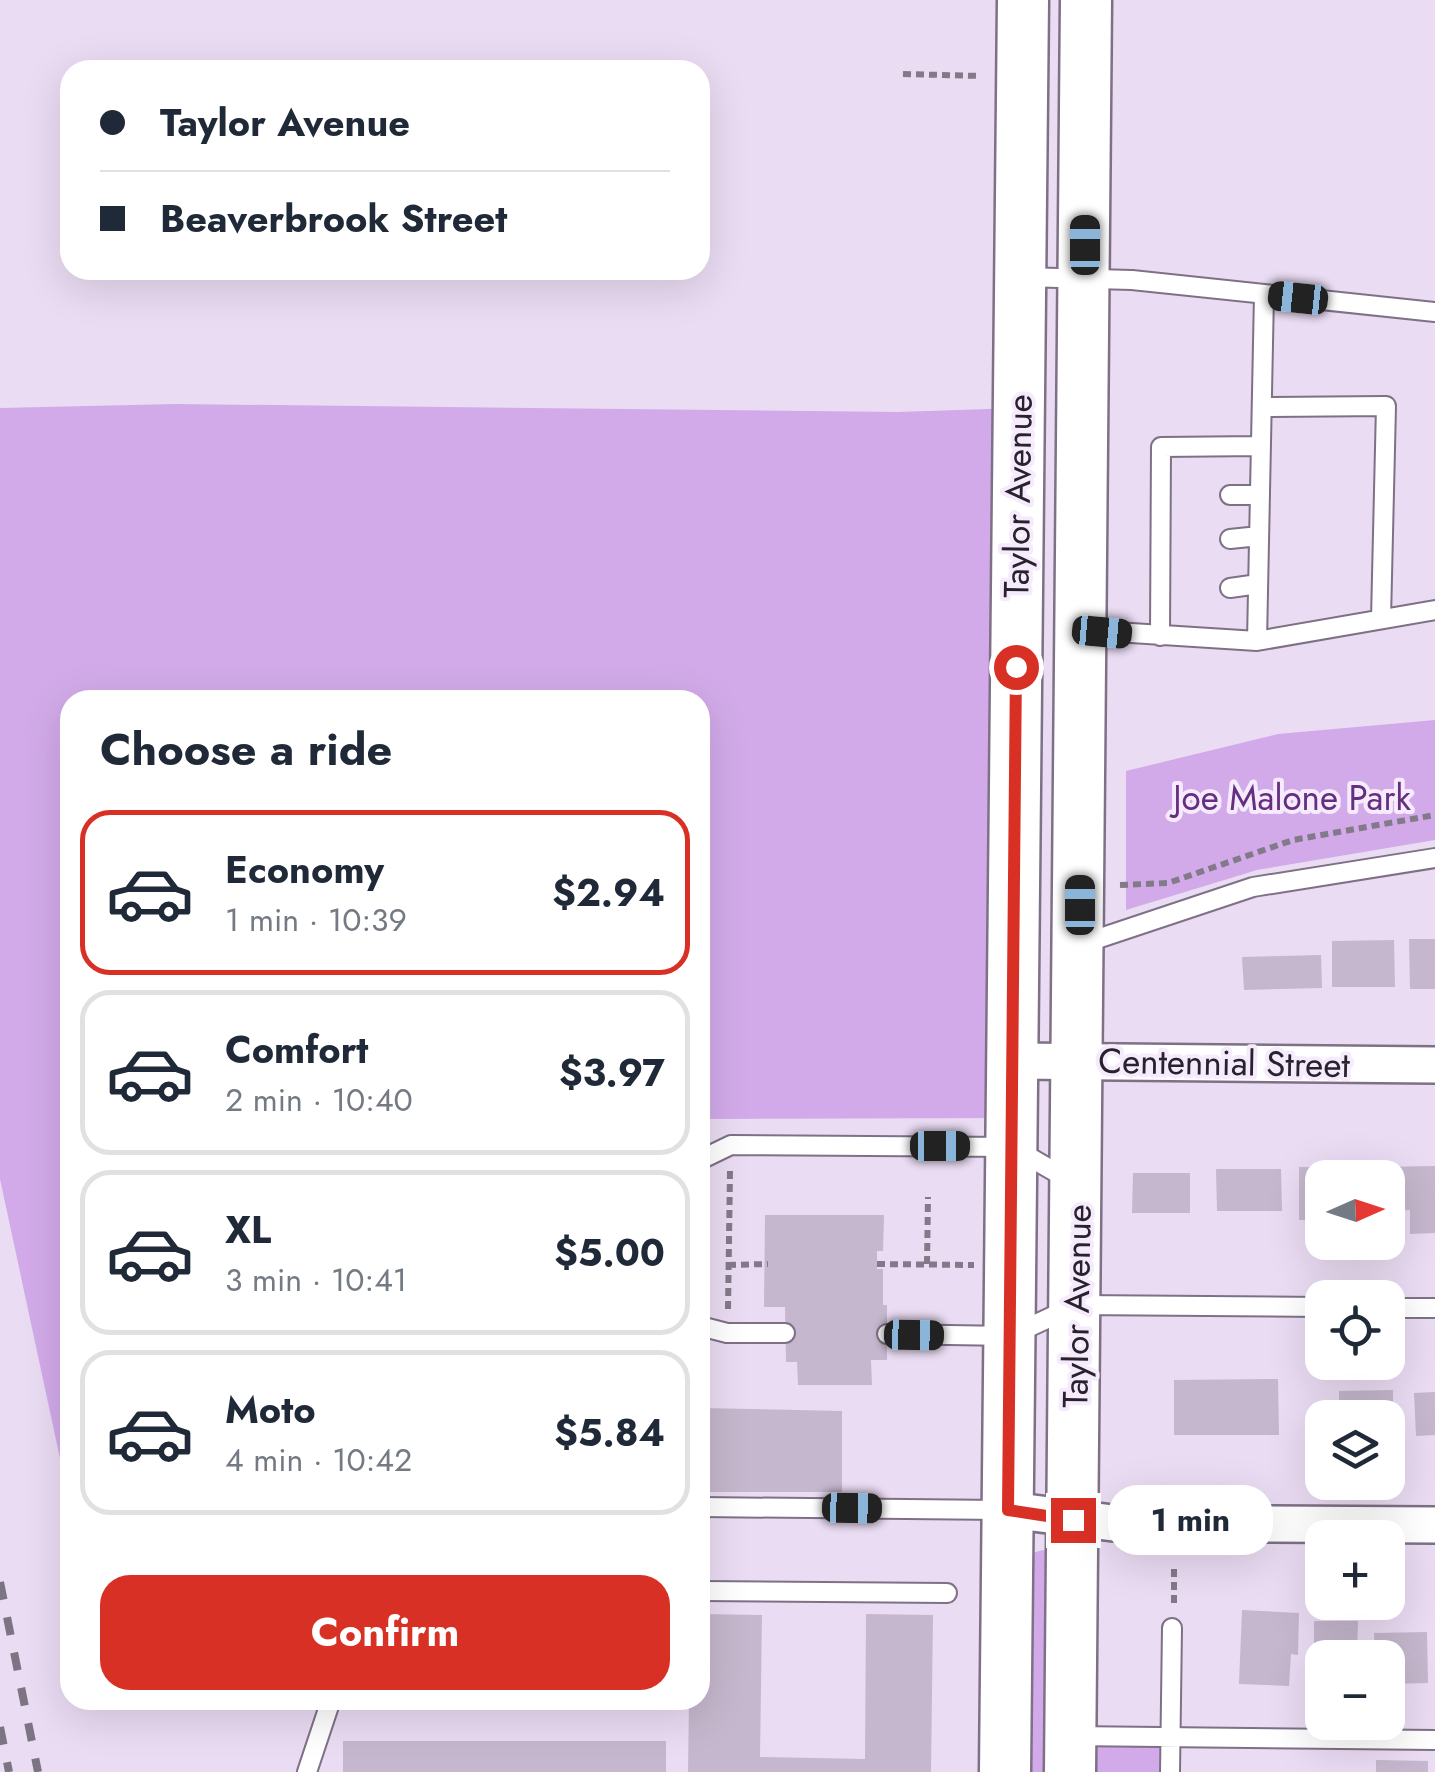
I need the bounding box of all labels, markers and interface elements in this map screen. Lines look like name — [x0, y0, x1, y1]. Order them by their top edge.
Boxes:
text: Taylor Avenue — [160, 95, 410, 150]
text: Beaverbrook Street — [160, 191, 507, 246]
car — [1070, 215, 1100, 275]
car — [1267, 280, 1329, 316]
street label: Taylor Avenue — [991, 394, 1045, 598]
car — [1071, 614, 1133, 650]
route start — [994, 645, 1039, 690]
text: Choose a ride — [100, 717, 392, 782]
park label: Joe Malone Park — [1169, 773, 1411, 823]
text: Economy — [225, 842, 384, 897]
icon: car — [105, 848, 195, 938]
text: $2.94 — [552, 865, 665, 920]
car — [1065, 875, 1095, 935]
text: 1 min · 10:39 — [225, 897, 407, 943]
text: Comfort — [225, 1022, 368, 1077]
icon: car — [105, 1028, 195, 1118]
street label: Centennial Street — [1098, 1036, 1351, 1090]
text: $3.97 — [559, 1045, 665, 1100]
text: 2 min · 10:40 — [225, 1077, 413, 1123]
car — [910, 1131, 970, 1161]
north arrow — [1305, 1160, 1405, 1260]
map controls — [1305, 1160, 1405, 1740]
text: XL — [225, 1202, 271, 1257]
street label: Taylor Avenue — [1050, 1204, 1104, 1408]
icon: car — [105, 1208, 195, 1298]
text: $5.00 — [554, 1225, 665, 1280]
text: 3 min · 10:41 — [225, 1257, 407, 1303]
button: locate — [1305, 1280, 1405, 1380]
car — [884, 1319, 944, 1351]
text: Moto — [225, 1382, 316, 1437]
icon: car — [105, 1388, 195, 1478]
button: layers — [1305, 1400, 1405, 1500]
text: $5.84 — [554, 1405, 665, 1460]
text: 4 min · 10:42 — [225, 1437, 412, 1483]
callout: 1 min — [1108, 1485, 1273, 1555]
car — [822, 1492, 882, 1524]
text: 1 min — [1151, 1497, 1230, 1543]
route end — [1051, 1498, 1096, 1543]
button: + — [1305, 1520, 1405, 1620]
button: Confirm — [100, 1575, 670, 1690]
button: − — [1305, 1640, 1405, 1740]

